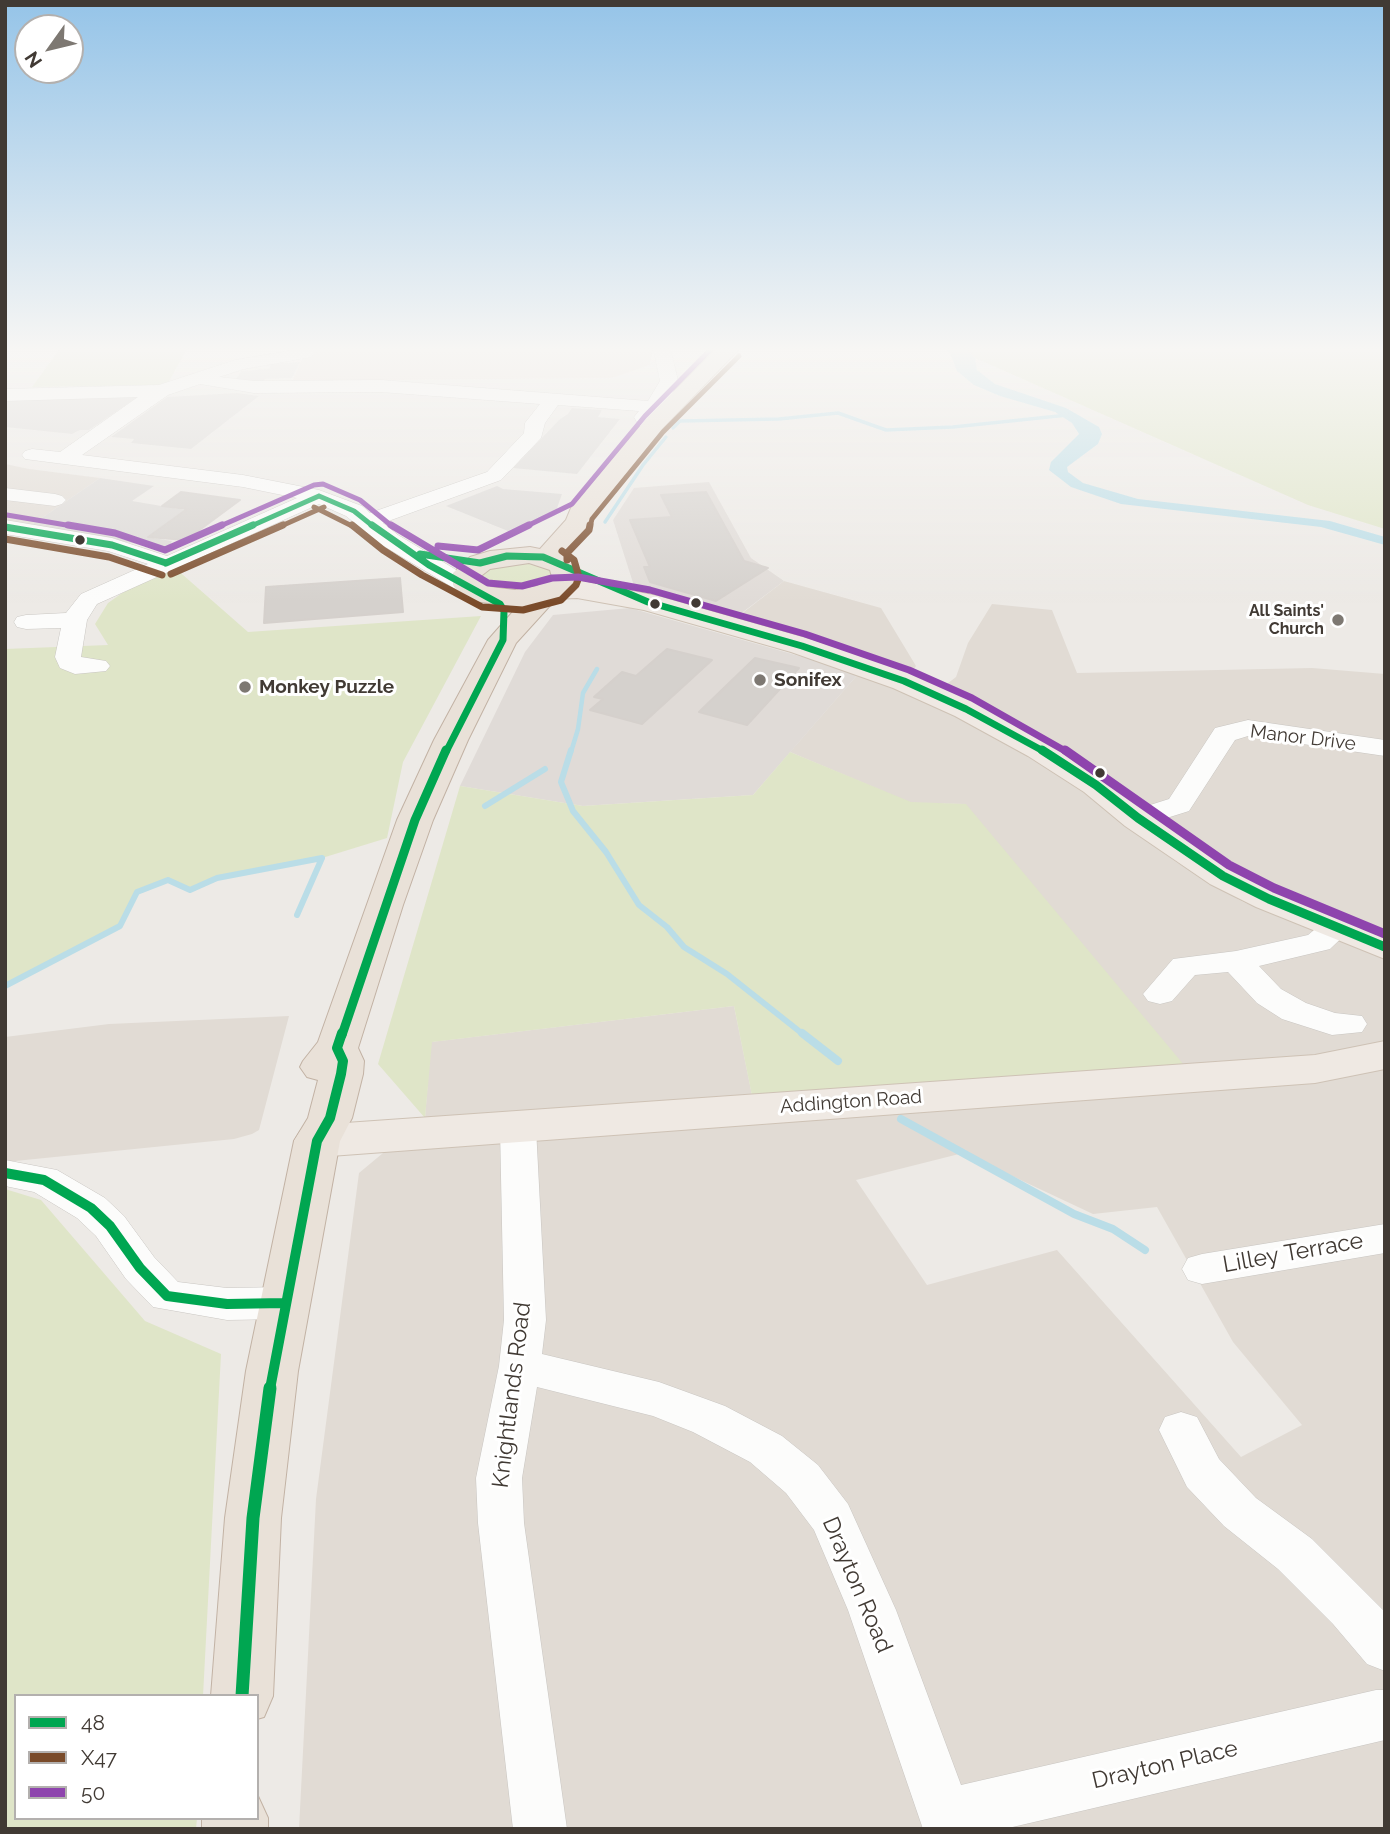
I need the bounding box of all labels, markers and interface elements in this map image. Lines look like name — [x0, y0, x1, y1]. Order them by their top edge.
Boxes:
north arrow — [14, 14, 84, 84]
text: N — [20, 47, 46, 72]
unlabelled marker — [73, 533, 87, 547]
unlabelled marker — [689, 596, 703, 610]
unlabelled marker — [648, 597, 662, 611]
place label: All Saints' Church — [1249, 601, 1324, 639]
marker: All Saints' Church — [1330, 612, 1346, 628]
place label: Sonifex — [774, 669, 841, 691]
marker: Sonifex — [752, 672, 768, 688]
place label: Monkey Puzzle — [259, 676, 394, 698]
marker: Monkey Puzzle — [237, 679, 253, 695]
street label: Manor Drive — [1249, 720, 1357, 756]
unlabelled marker — [1093, 766, 1107, 780]
street label: Addington Road — [779, 1086, 923, 1118]
street label: Lilley Terrace — [1221, 1227, 1365, 1279]
street label: Knightlands Road — [487, 1300, 537, 1490]
street label: Drayton Road — [816, 1513, 898, 1657]
legend — [14, 1694, 259, 1820]
text: 48 — [81, 1710, 105, 1735]
street label: Drayton Place — [1089, 1735, 1241, 1795]
text: X47 — [81, 1745, 117, 1770]
text: 50 — [81, 1780, 105, 1805]

